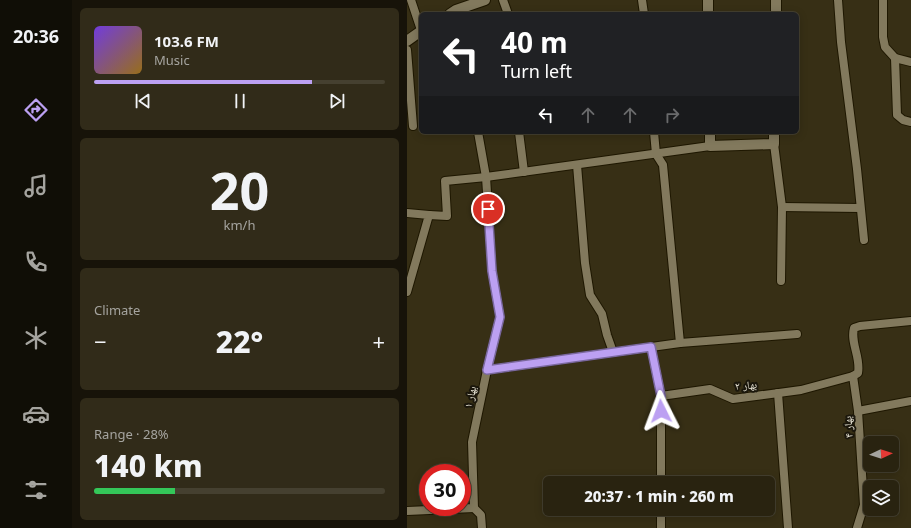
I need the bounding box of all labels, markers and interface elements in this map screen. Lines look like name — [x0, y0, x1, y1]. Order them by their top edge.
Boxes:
text: 40 m — [501, 23, 568, 61]
text: 20:36 — [13, 24, 59, 48]
icon: left — [435, 28, 487, 80]
text: 103.6 FM — [154, 31, 219, 51]
text: Music — [154, 51, 190, 69]
text: Turn left — [501, 59, 572, 83]
icon: previous — [132, 90, 154, 112]
icon: pause — [229, 90, 251, 112]
icon: next — [326, 90, 348, 112]
icon: directions — [22, 96, 50, 124]
icon: left — [535, 104, 557, 126]
icon: ahead — [577, 104, 599, 126]
icon: ahead — [619, 104, 641, 126]
icon: right — [661, 104, 683, 126]
text: 20 — [210, 154, 269, 225]
icon: music — [22, 172, 50, 200]
pin — [471, 192, 505, 226]
icon: arrive — [477, 198, 499, 220]
text: km/h — [224, 216, 255, 234]
icon: phone — [22, 248, 50, 276]
text: Climate — [94, 301, 140, 319]
text: 22° — [216, 321, 263, 362]
icon: climate — [22, 324, 50, 352]
text: − — [94, 326, 107, 356]
text: + — [372, 326, 385, 356]
street label: بهار ۲ — [734, 376, 758, 393]
street label: بهار ۱ — [460, 385, 479, 409]
position arrow — [640, 390, 682, 432]
icon: car — [22, 400, 50, 428]
street label: بهار ۴ — [839, 416, 856, 439]
text: Range · 28% — [94, 425, 169, 443]
north arrow — [863, 436, 899, 472]
map controls — [863, 436, 899, 516]
text: 140 km — [94, 445, 203, 486]
speed limit sign: 30 — [419, 464, 471, 516]
icon: filters — [22, 476, 50, 504]
button: layers — [863, 480, 899, 516]
text: 20:37 · 1 min · 260 m — [584, 486, 734, 506]

